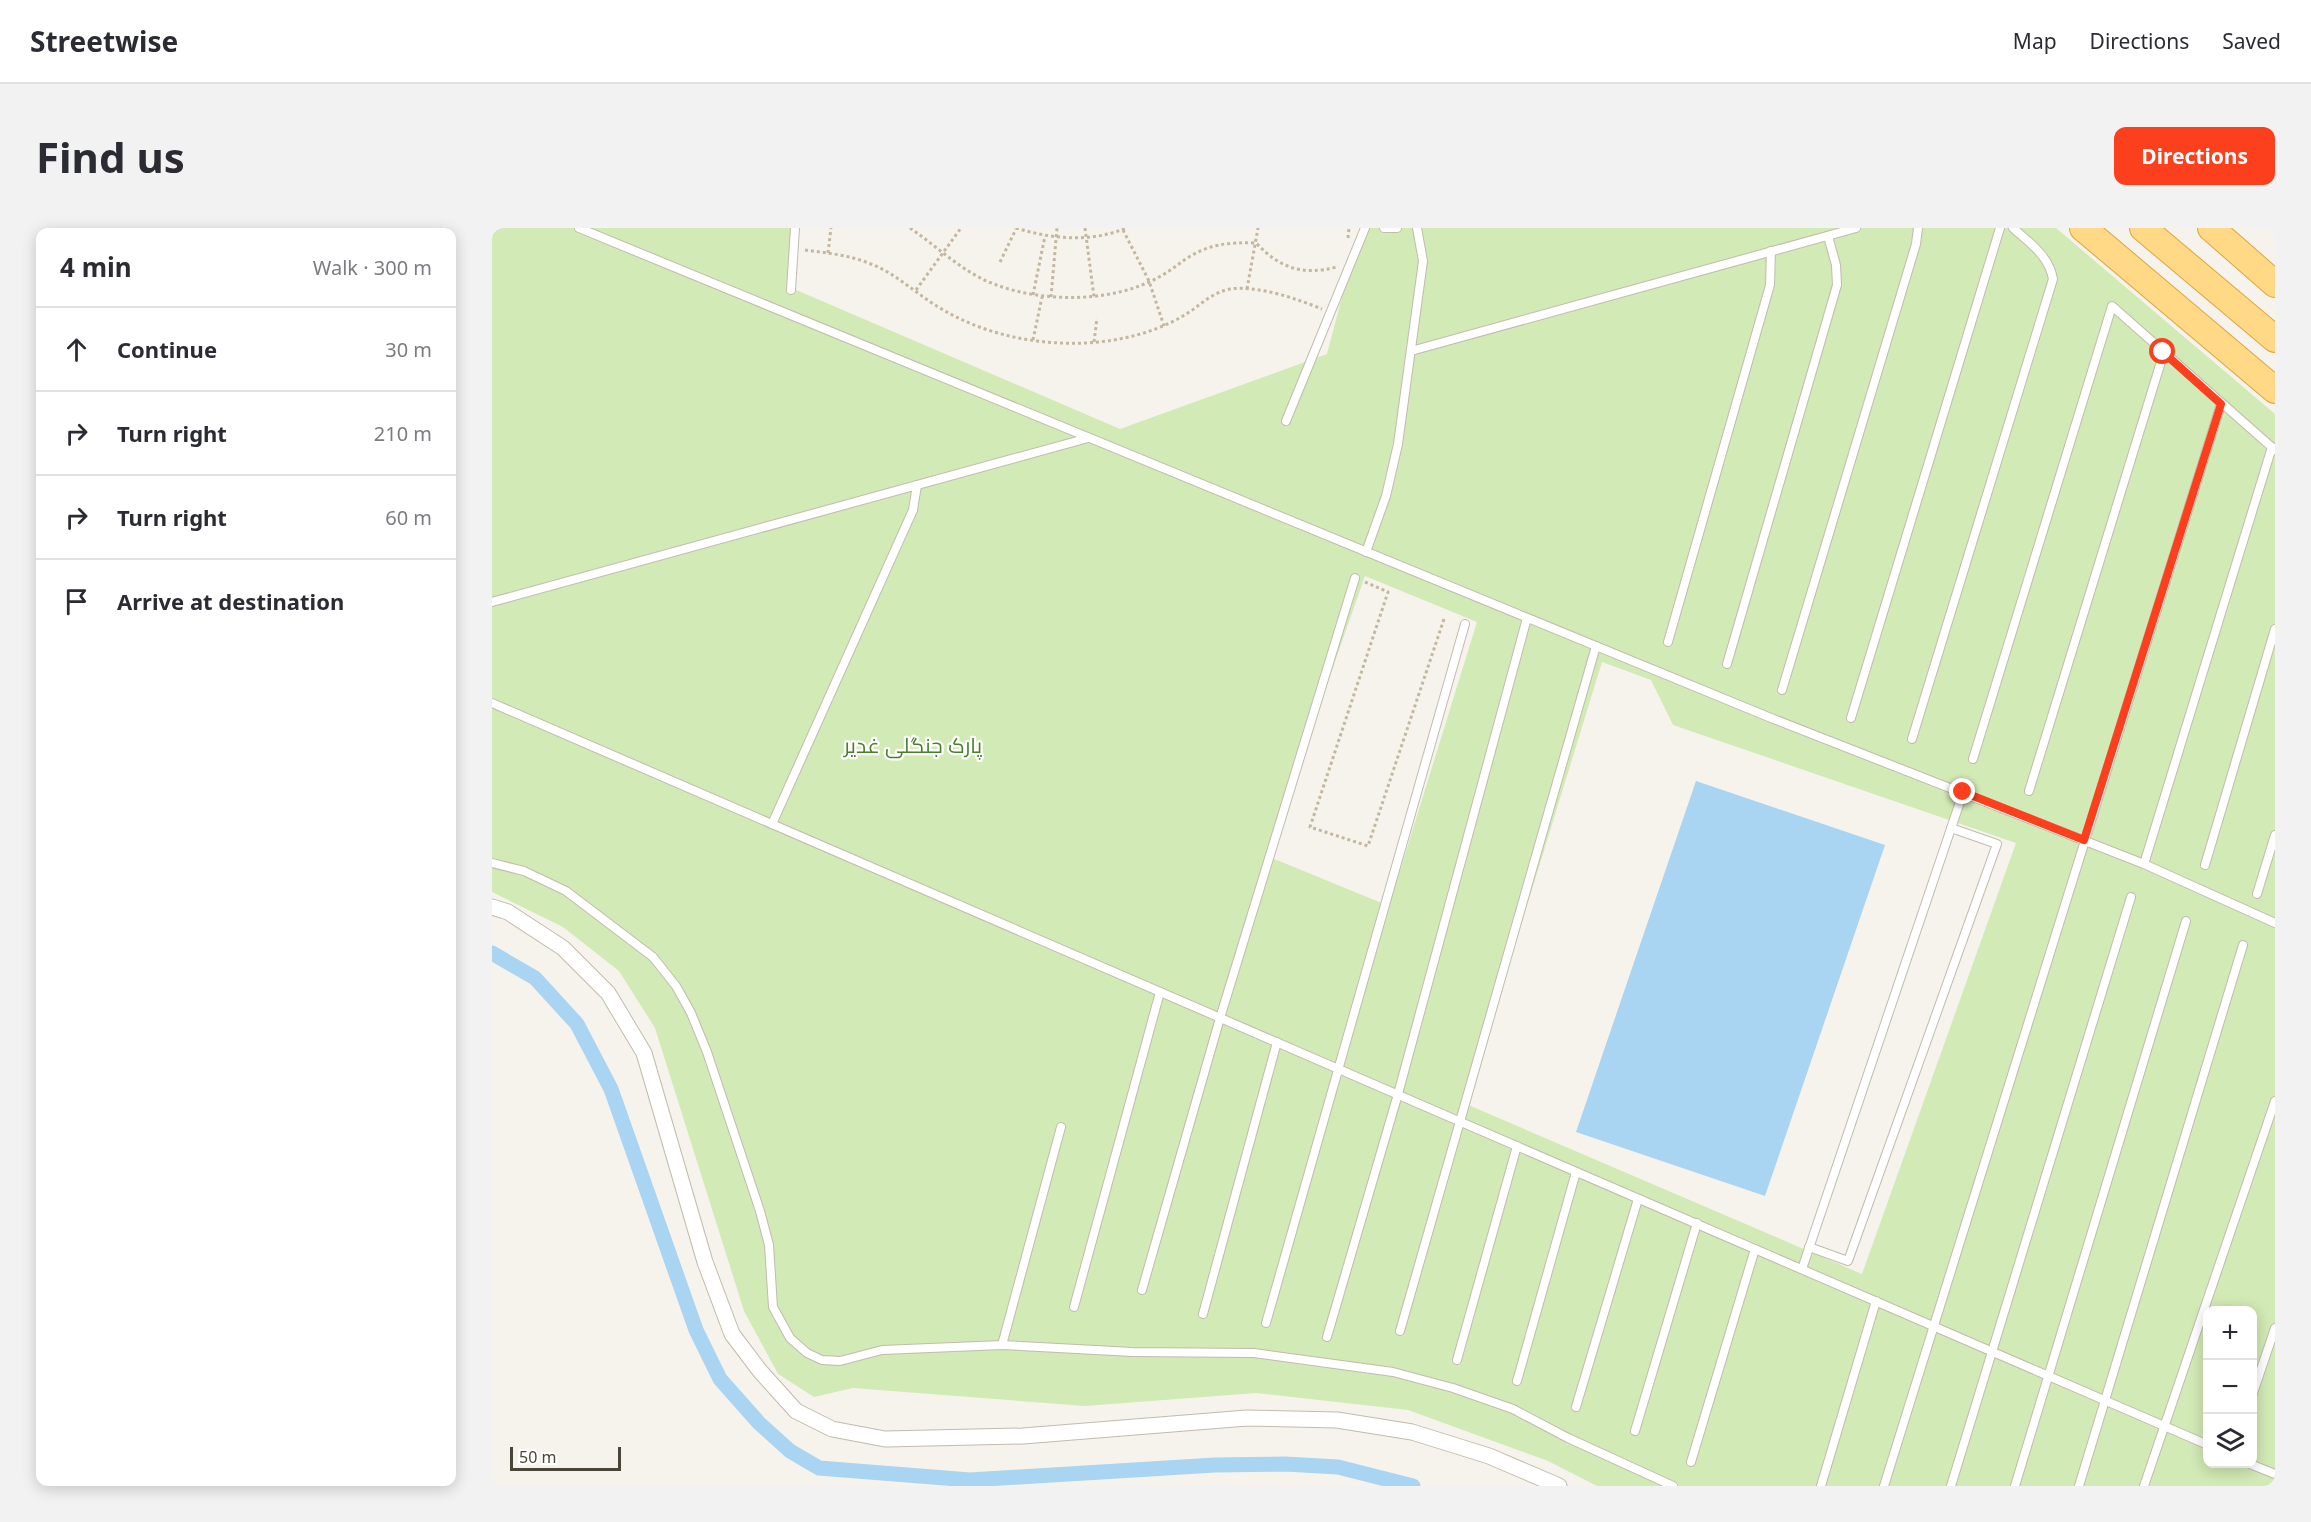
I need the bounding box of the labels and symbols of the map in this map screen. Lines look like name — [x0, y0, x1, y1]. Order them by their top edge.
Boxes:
route start — [2149, 338, 2175, 364]
park label: پارک جنگلی غدیر — [843, 731, 982, 760]
route end — [1949, 778, 1975, 804]
scale bar — [510, 1444, 621, 1472]

